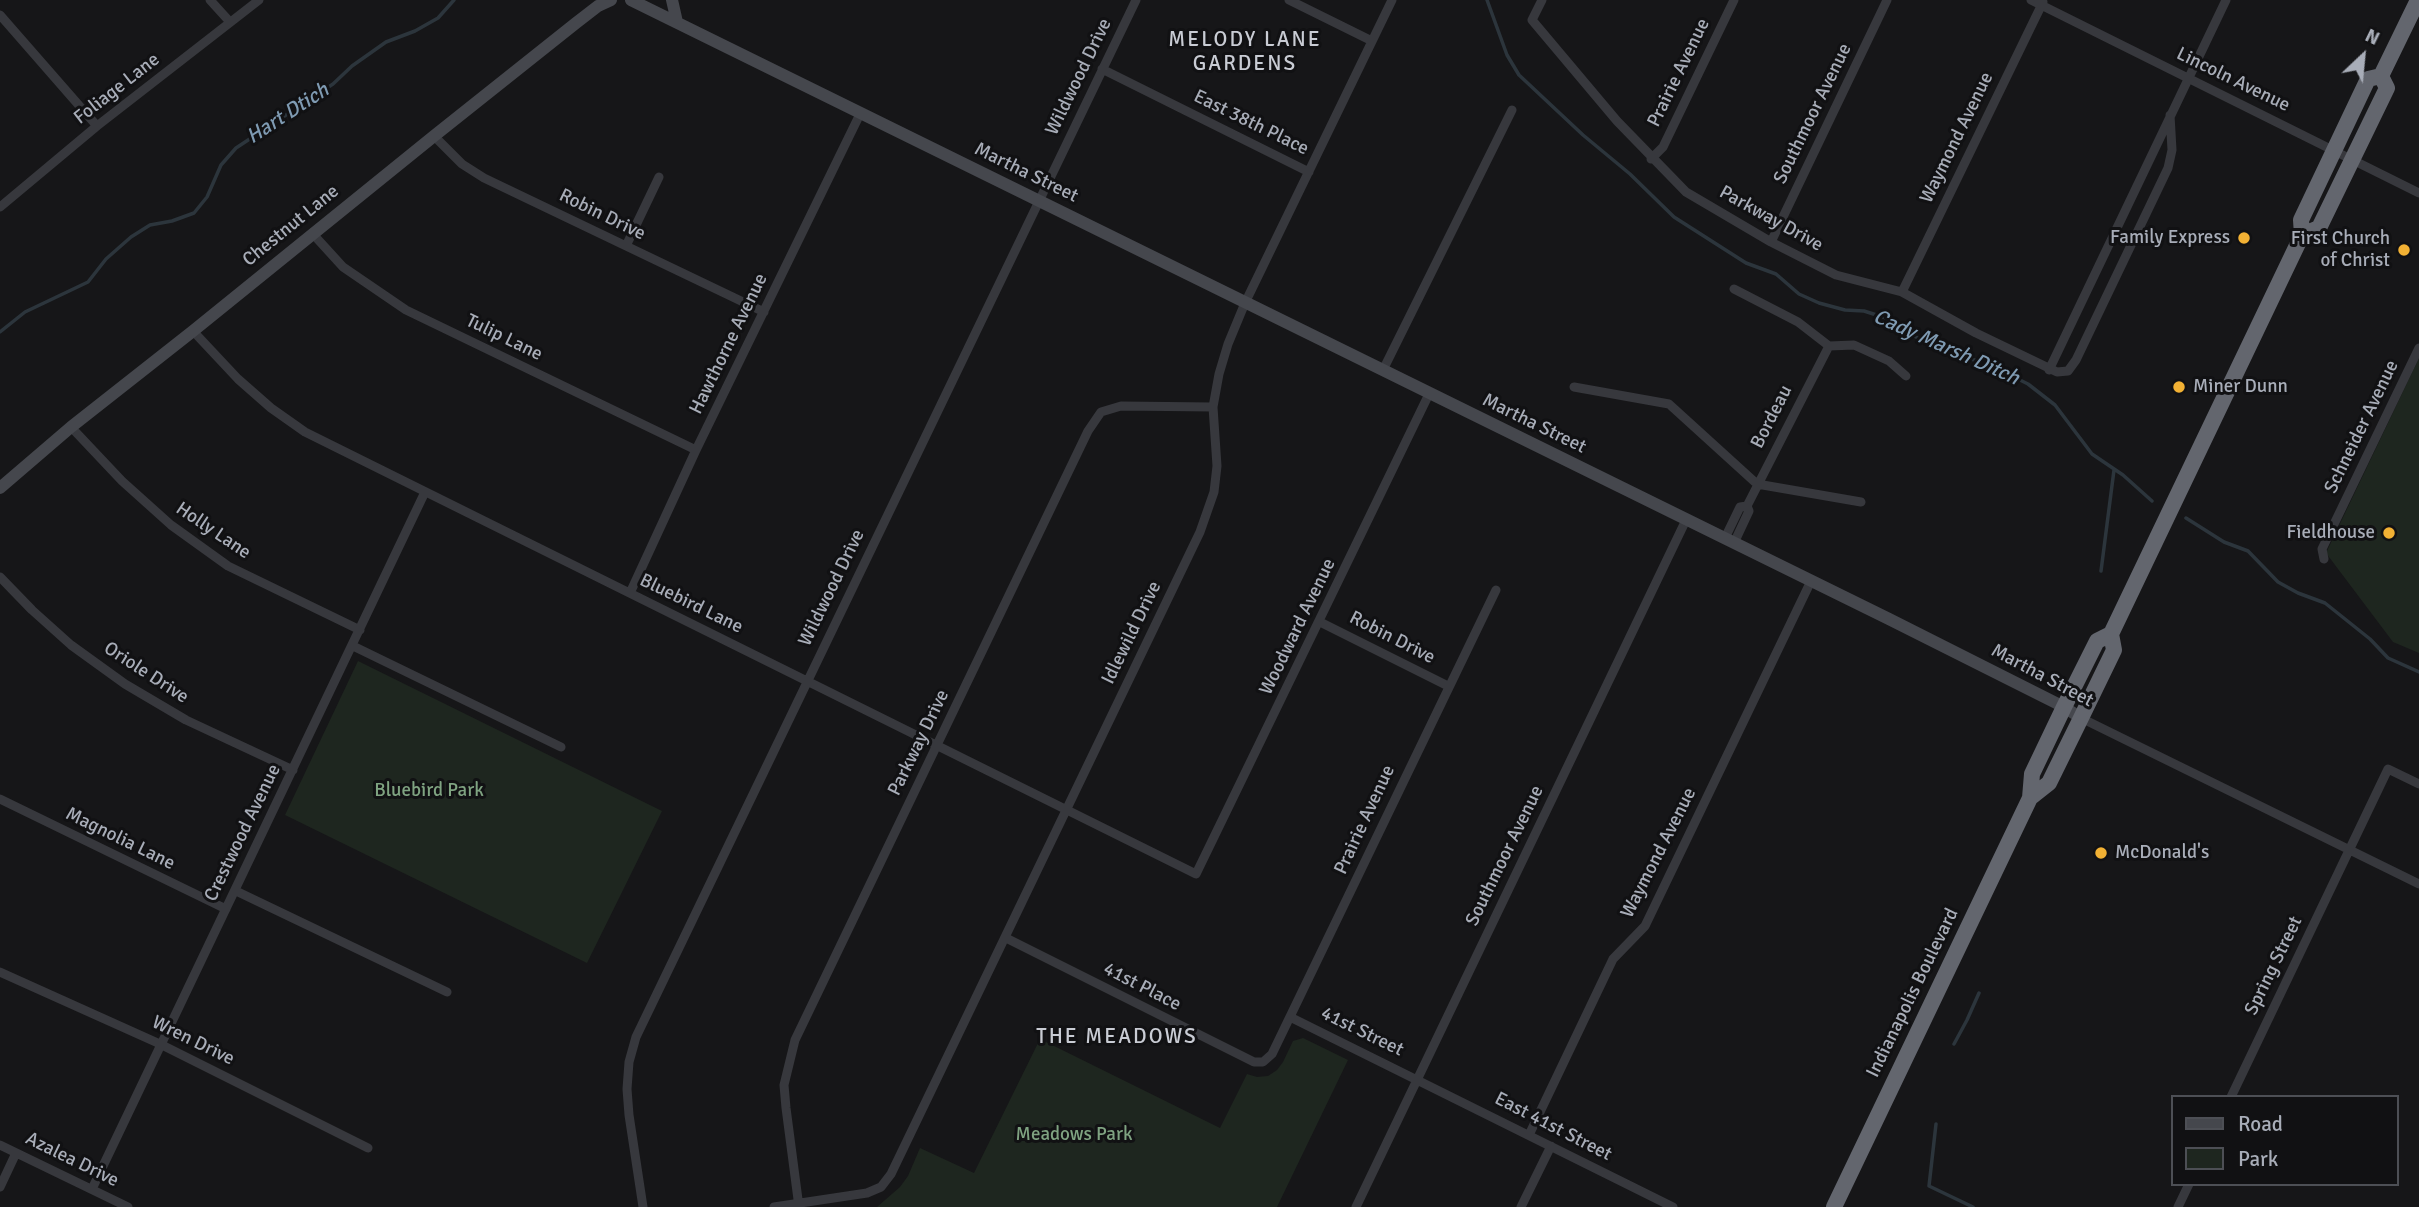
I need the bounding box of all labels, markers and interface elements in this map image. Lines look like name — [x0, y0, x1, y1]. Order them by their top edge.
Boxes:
street label: Wildwood Drive — [1041, 15, 1117, 139]
street label: Prairie Avenue — [1643, 15, 1715, 131]
north arrow — [2328, 21, 2398, 91]
text: N — [2361, 23, 2383, 51]
district label: MELODY LANE GARDENS — [1170, 27, 1320, 77]
street label: Southmoor Avenue — [1769, 40, 1857, 188]
street label: Lincoln Avenue — [2173, 43, 2293, 117]
street label: Foliage Lane — [70, 48, 164, 130]
street label: Waymond Avenue — [1915, 69, 1999, 207]
water label: Hart Dtich — [242, 78, 334, 150]
street label: East 38th Place — [1190, 85, 1312, 161]
street label: Martha Street — [970, 138, 1082, 208]
street label: Chestnut Lane — [238, 180, 344, 272]
street label: Parkway Drive — [1715, 181, 1827, 257]
street label: Robin Drive — [555, 184, 649, 246]
place label: Family Express — [2110, 227, 2230, 249]
place label: First Church of Christ — [2291, 228, 2390, 272]
marker: Family Express — [2236, 230, 2252, 246]
marker: First Church of Christ — [2396, 242, 2412, 258]
street label: Hawthorne Avenue — [685, 270, 773, 418]
water label: Cady Marsh Ditch — [1869, 305, 2023, 391]
street label: Tulip Lane — [462, 310, 546, 366]
street label: Schneider Avenue — [2320, 357, 2404, 497]
place label: Miner Dunn — [2193, 376, 2288, 398]
marker: Miner Dunn — [2171, 379, 2187, 395]
street label: Bordeau — [1746, 382, 1798, 452]
street label: Martha Street — [1478, 389, 1590, 459]
street label: Holly Lane — [171, 498, 255, 564]
place label: Fieldhouse — [2286, 522, 2375, 544]
marker: Fieldhouse — [2381, 525, 2397, 541]
street label: Wildwood Drive — [794, 526, 870, 650]
street label: Woodward Avenue — [1255, 555, 1341, 699]
street label: Bluebird Lane — [636, 569, 746, 639]
street label: Idlewild Drive — [1097, 578, 1167, 688]
street label: Robin Drive — [1345, 607, 1439, 669]
street label: Oriole Drive — [99, 637, 193, 709]
street label: Martha Street — [1987, 639, 2097, 713]
street label: Parkway Drive — [884, 686, 954, 800]
street label: Crestwood Avenue — [200, 761, 286, 905]
street label: Prairie Avenue — [1330, 762, 1400, 878]
park label: Bluebird Park — [374, 780, 484, 802]
street label: Southmoor Avenue — [1461, 782, 1549, 930]
street label: Waymond Avenue — [1616, 784, 1702, 922]
street label: Magnolia Lane — [62, 803, 178, 875]
place label: McDonald's — [2115, 842, 2209, 864]
marker: McDonald's — [2093, 845, 2109, 861]
street label: Indianapolis Boulevard — [1862, 905, 1964, 1081]
street label: Spring Street — [2240, 913, 2308, 1019]
street label: 41st Place — [1099, 958, 1185, 1016]
street label: 41st Street — [1317, 1002, 1407, 1062]
street label: Wren Drive — [148, 1011, 238, 1071]
district label: THE MEADOWS — [1038, 1024, 1196, 1050]
street label: East 41st Street — [1491, 1088, 1615, 1166]
legend — [2170, 1095, 2398, 1186]
text: Road — [2238, 1111, 2283, 1137]
park label: Meadows Park — [1016, 1124, 1132, 1146]
street label: Azalea Drive — [22, 1128, 122, 1192]
text: Park — [2238, 1146, 2278, 1172]

